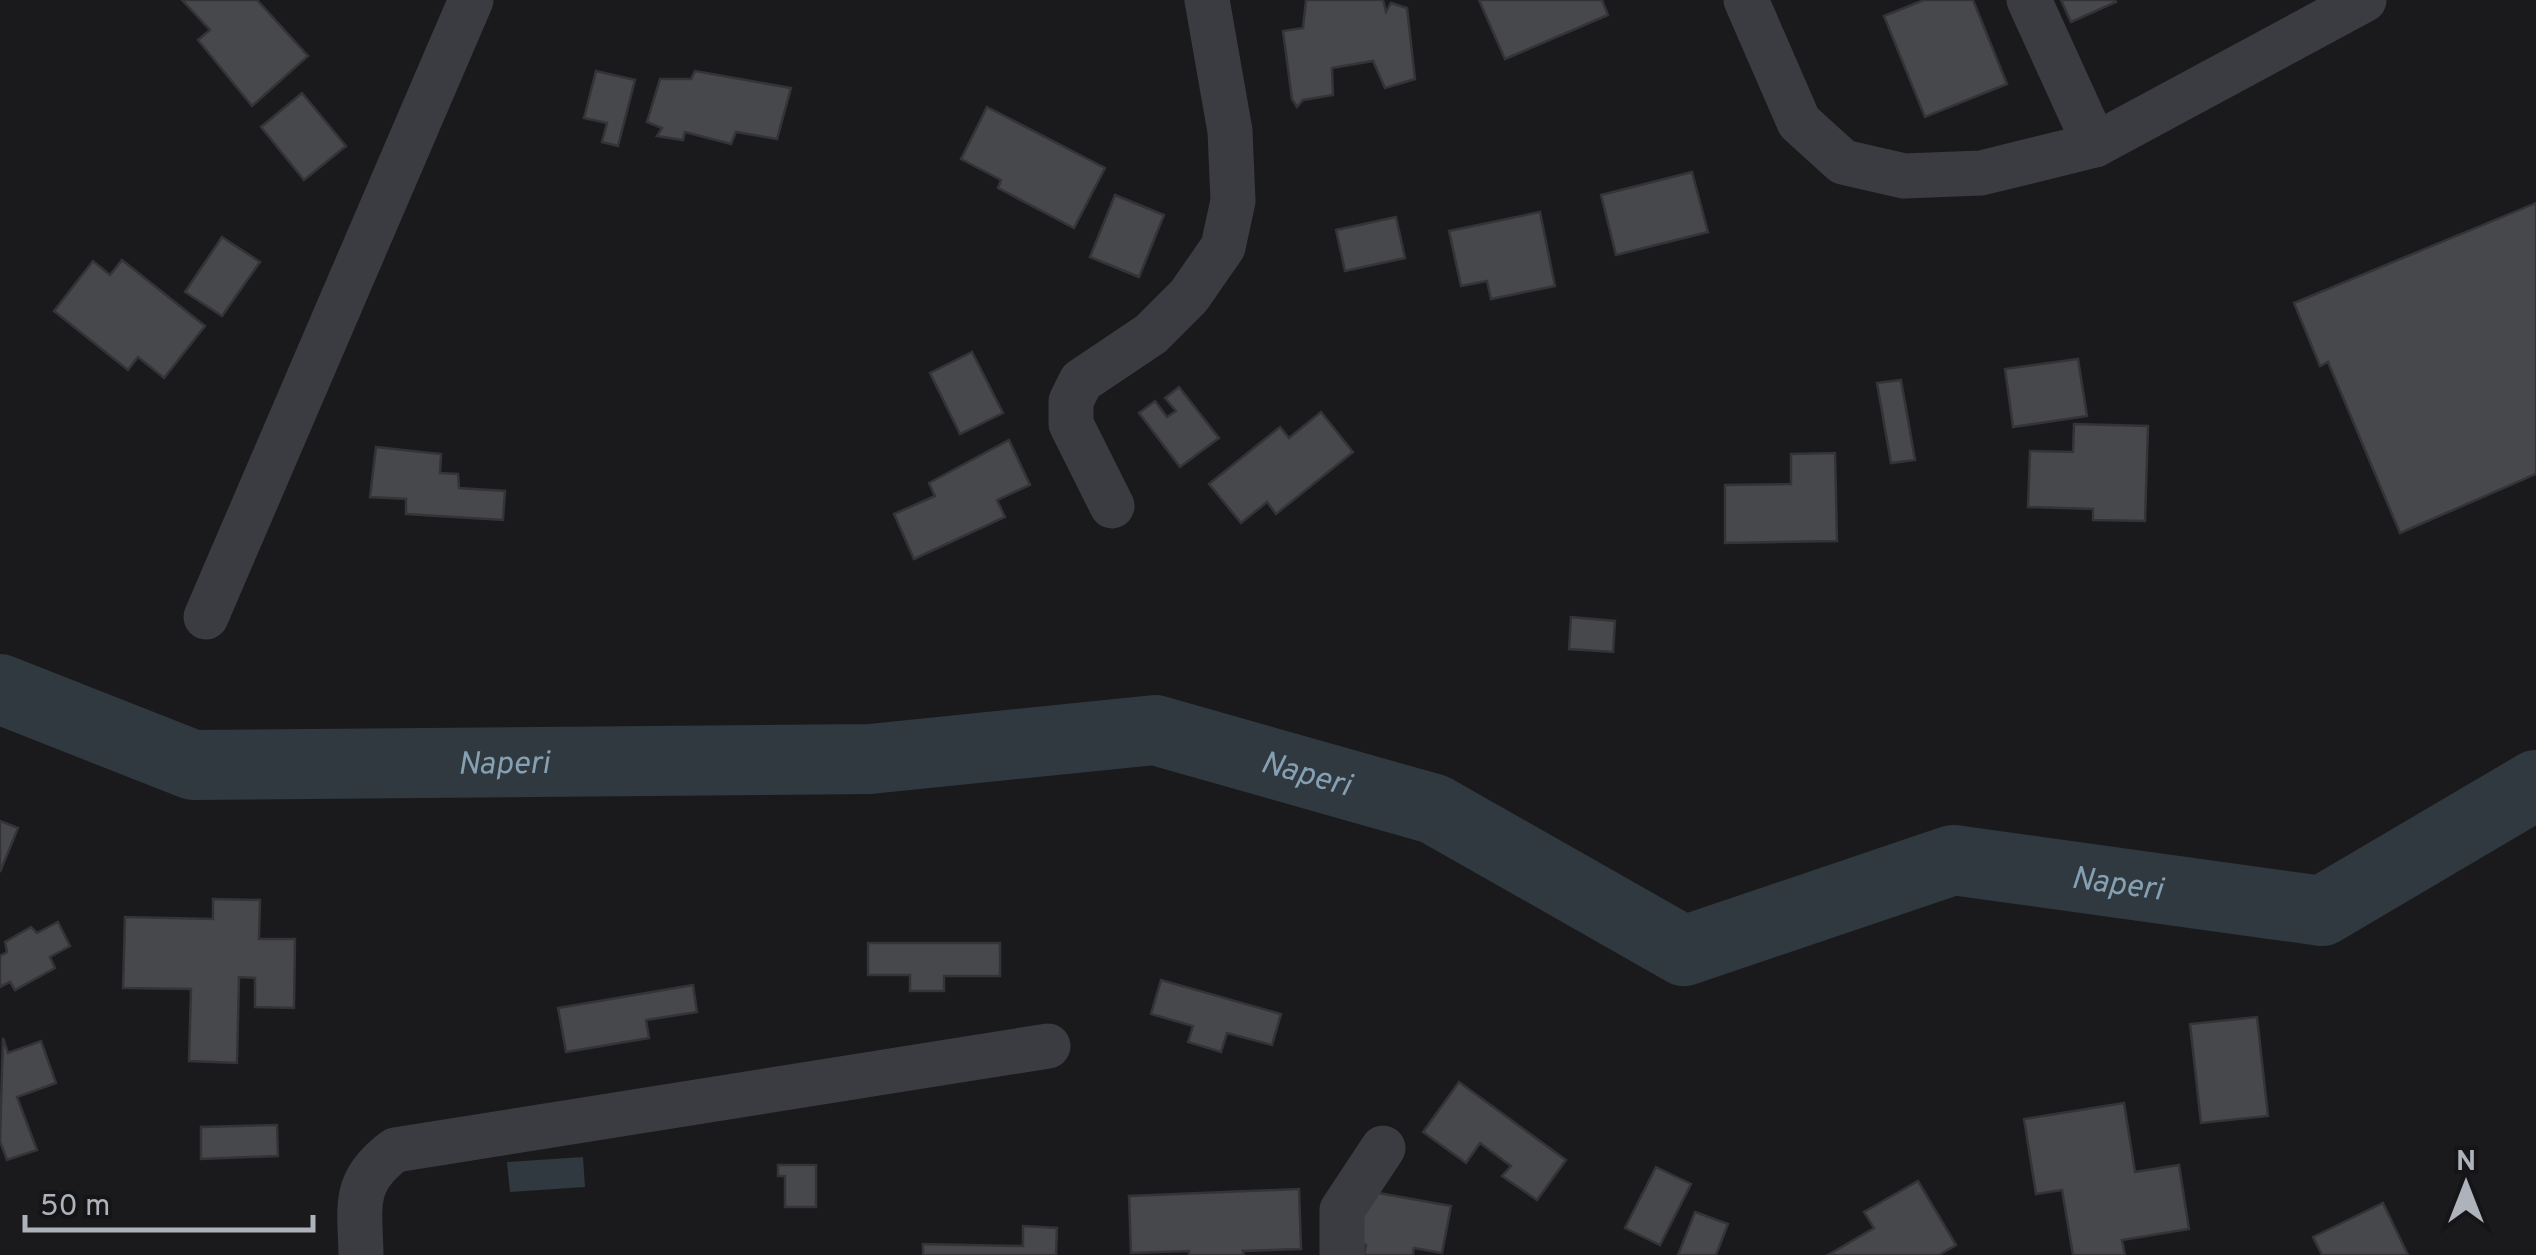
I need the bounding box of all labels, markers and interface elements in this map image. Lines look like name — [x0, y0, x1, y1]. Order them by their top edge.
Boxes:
water label: Naperi — [1256, 744, 1357, 808]
water label: Naperi — [458, 745, 552, 786]
water label: Naperi — [2068, 860, 2167, 912]
north arrow — [2416, 1135, 2516, 1235]
text: N — [2456, 1145, 2476, 1181]
scale bar — [25, 1170, 312, 1232]
text: 50 m — [40, 1189, 110, 1226]

